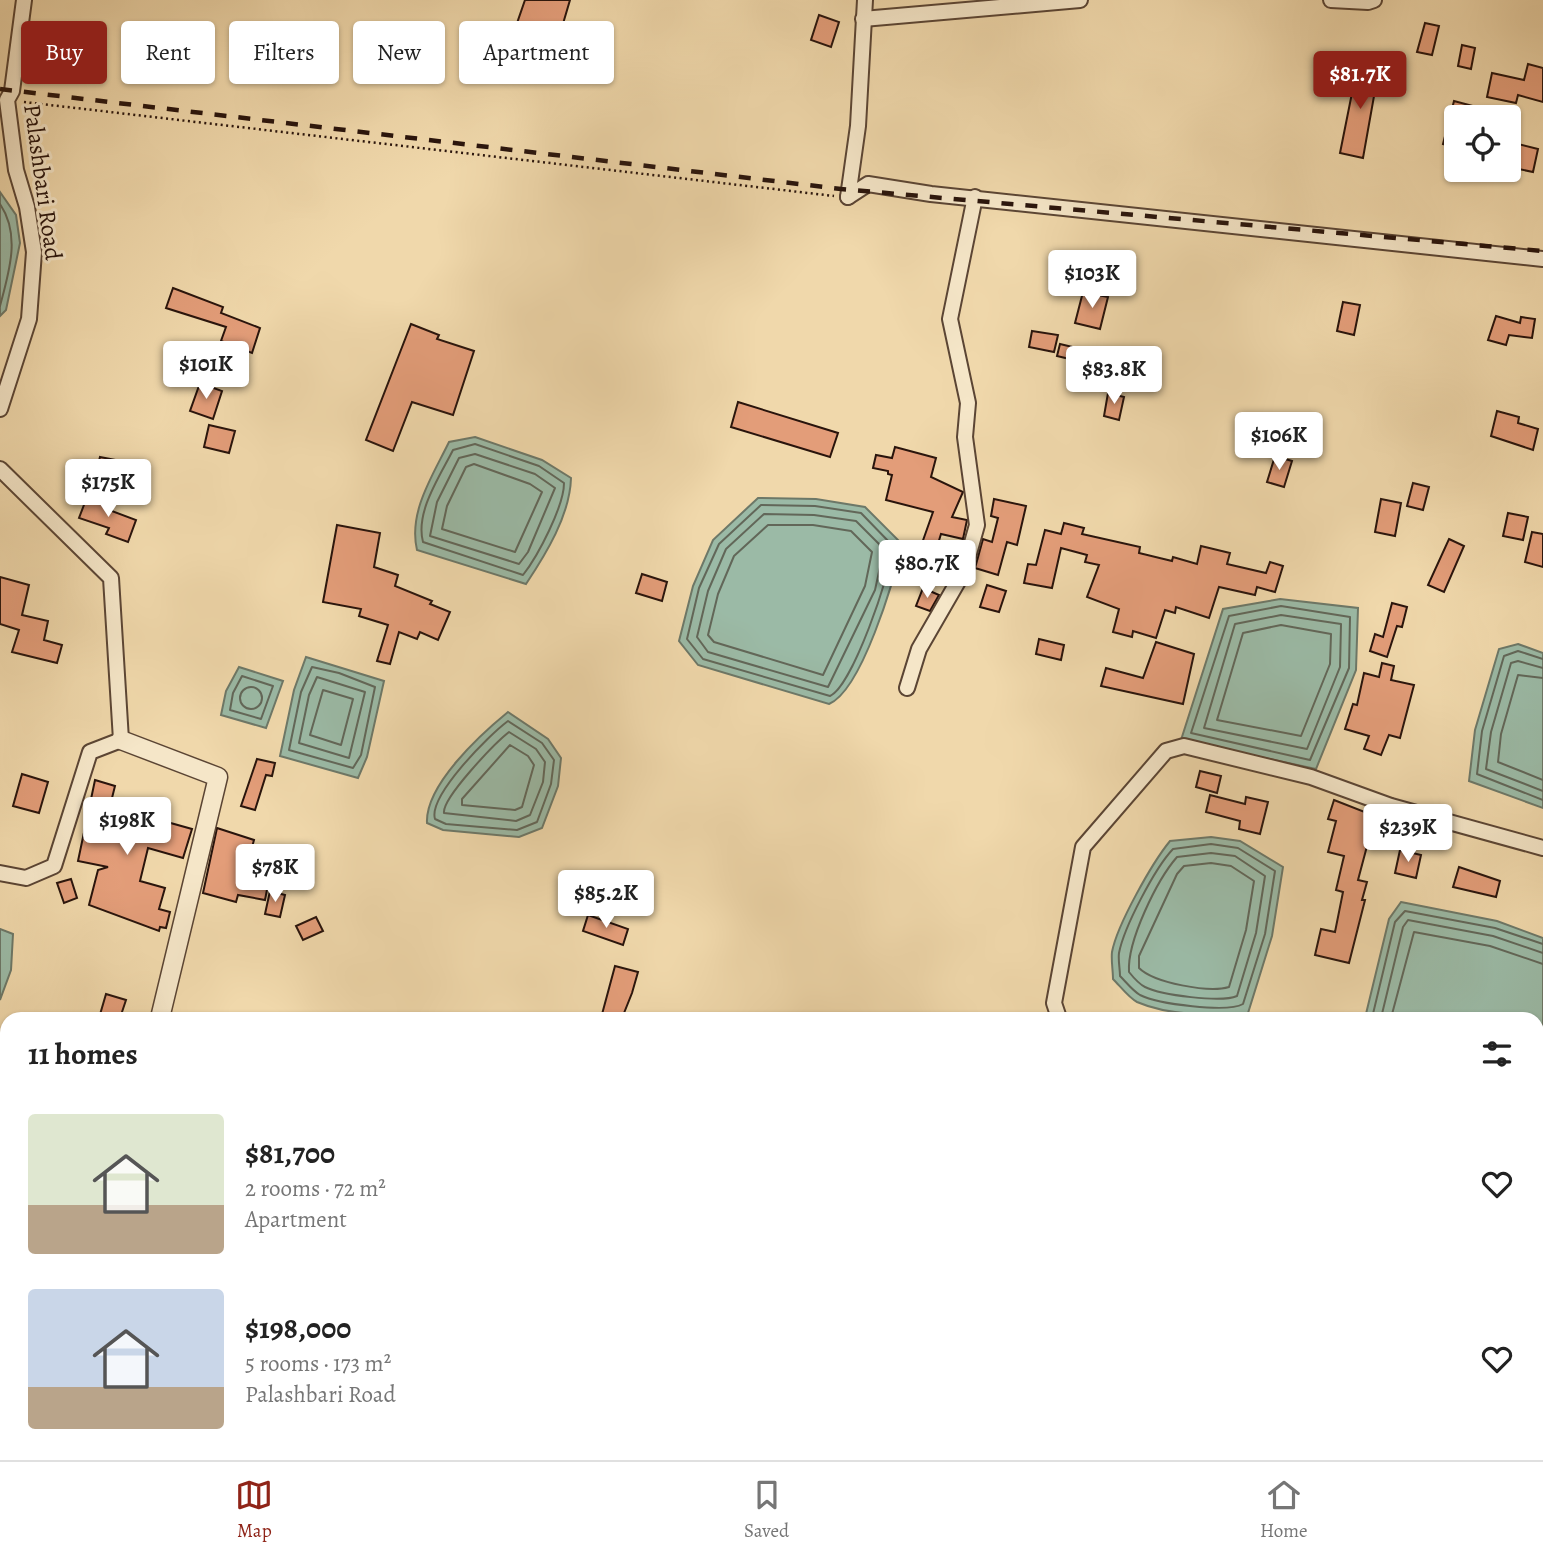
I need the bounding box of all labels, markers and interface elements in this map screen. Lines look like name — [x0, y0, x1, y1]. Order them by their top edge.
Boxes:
chip: Buy — [21, 21, 107, 84]
chip: Rent — [121, 21, 215, 84]
chip: Filters — [229, 21, 339, 84]
chip: New — [353, 21, 445, 84]
chip: Apartment — [459, 21, 614, 84]
pin: $81.7K — [1303, 52, 1417, 111]
text: $81.7K — [1329, 58, 1391, 89]
street label: Palashbari Road — [16, 102, 70, 262]
map controls — [1444, 105, 1521, 182]
button: locate — [1444, 105, 1521, 182]
pin: $103K — [1043, 250, 1141, 310]
text: $103K — [1064, 257, 1120, 288]
pin: $101K — [157, 342, 255, 401]
pin: $83.8K — [1057, 346, 1171, 406]
text: $101K — [179, 348, 233, 379]
text: $83.8K — [1082, 353, 1146, 384]
pin: $106K — [1230, 412, 1328, 472]
text: $106K — [1251, 419, 1307, 450]
pin: $175K — [59, 460, 157, 519]
text: $175K — [81, 466, 135, 497]
pin: $80.7K — [870, 540, 984, 600]
text: $80.7K — [895, 547, 959, 578]
pin: $198K — [78, 798, 176, 857]
text: $198K — [99, 804, 155, 835]
pin: $239K — [1359, 804, 1457, 864]
text: $239K — [1379, 811, 1437, 842]
pin: $78K — [234, 844, 316, 904]
text: $78K — [252, 851, 298, 882]
pin: $85.2K — [549, 870, 663, 930]
text: $85.2K — [574, 877, 638, 908]
text: 11 homes — [28, 1034, 138, 1074]
icon: filters — [1478, 1035, 1516, 1073]
text: $81,700 — [245, 1133, 335, 1173]
icon: home — [84, 1142, 168, 1226]
icon: heart — [1478, 1165, 1516, 1203]
text: 2 rooms · 72 m² — [245, 1173, 386, 1204]
text: Apartment — [245, 1204, 347, 1235]
text: $198,000 — [245, 1308, 351, 1348]
icon: home — [84, 1317, 168, 1401]
icon: heart — [1478, 1340, 1516, 1378]
text: 5 rooms · 173 m² — [245, 1348, 391, 1379]
text: Palashbari Road — [245, 1379, 396, 1410]
tab: Map — [235, 1476, 273, 1544]
tab: Saved — [744, 1476, 789, 1544]
tab: Home — [1260, 1476, 1308, 1544]

